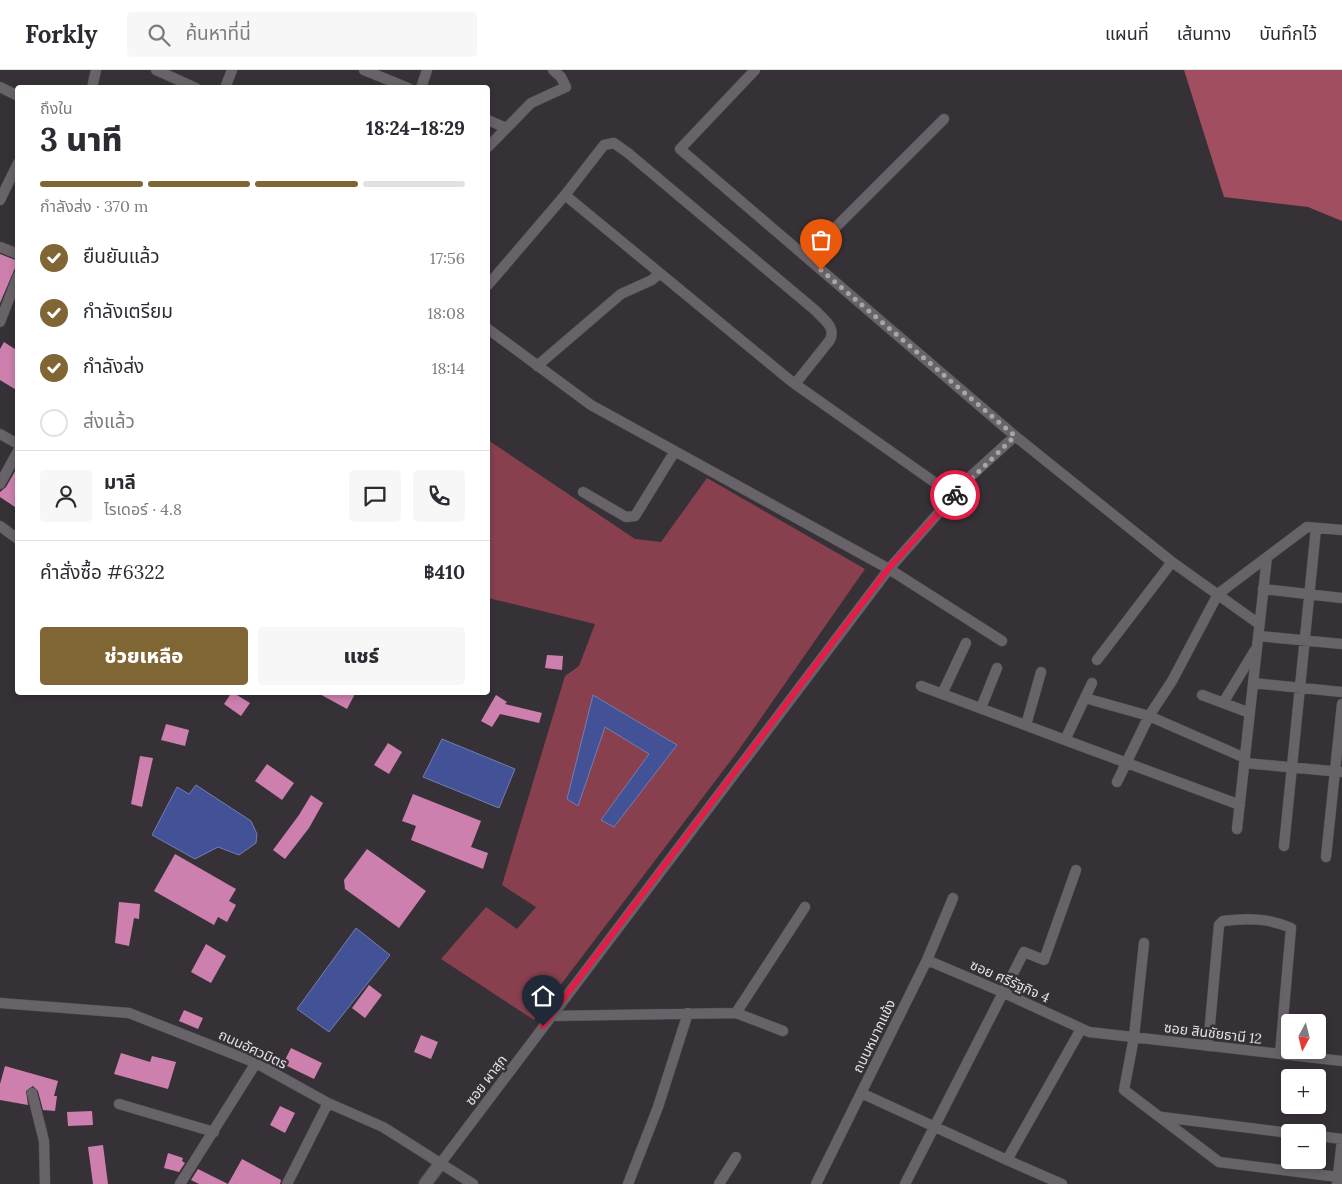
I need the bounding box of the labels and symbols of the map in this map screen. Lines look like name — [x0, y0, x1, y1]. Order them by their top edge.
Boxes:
pin — [800, 219, 842, 270]
courier — [930, 470, 980, 520]
street label: ซอย ศรีรัฐกิจ 4 — [967, 955, 1053, 1007]
pin — [522, 975, 564, 1026]
street label: ถนนหมากแข้ง — [848, 996, 900, 1076]
north arrow — [1281, 1014, 1326, 1059]
street label: ซอย สินชัยธานี 12 — [1163, 1018, 1263, 1048]
street label: ถนนอัศวมิตร — [216, 1025, 290, 1073]
street label: ซอย ผาสุก — [461, 1051, 511, 1109]

